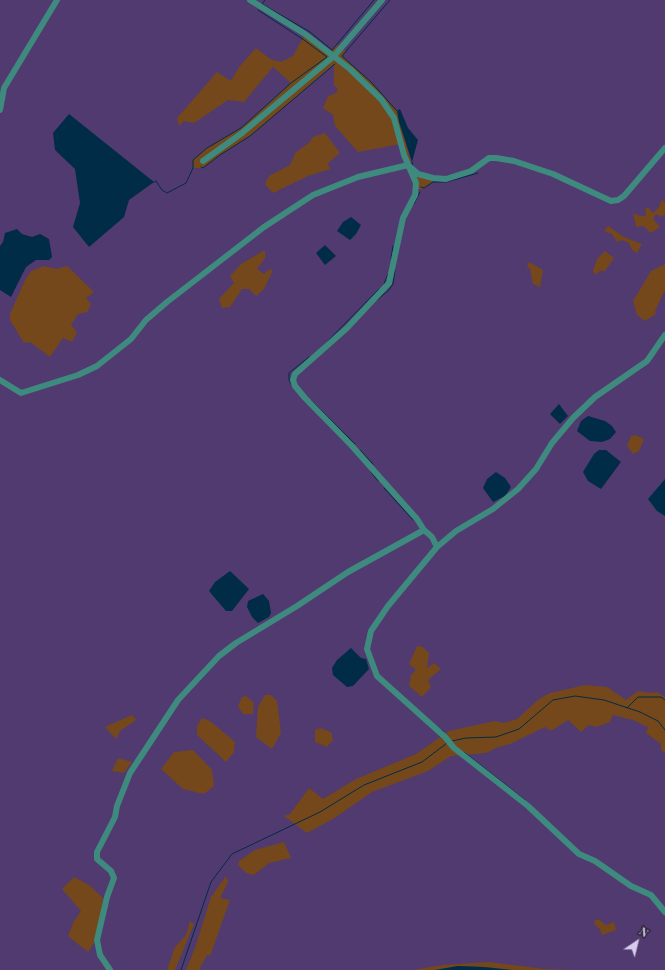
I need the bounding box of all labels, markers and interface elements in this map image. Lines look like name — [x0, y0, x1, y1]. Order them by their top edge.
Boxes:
north arrow — [617, 922, 657, 962]
text: N — [637, 923, 652, 940]

